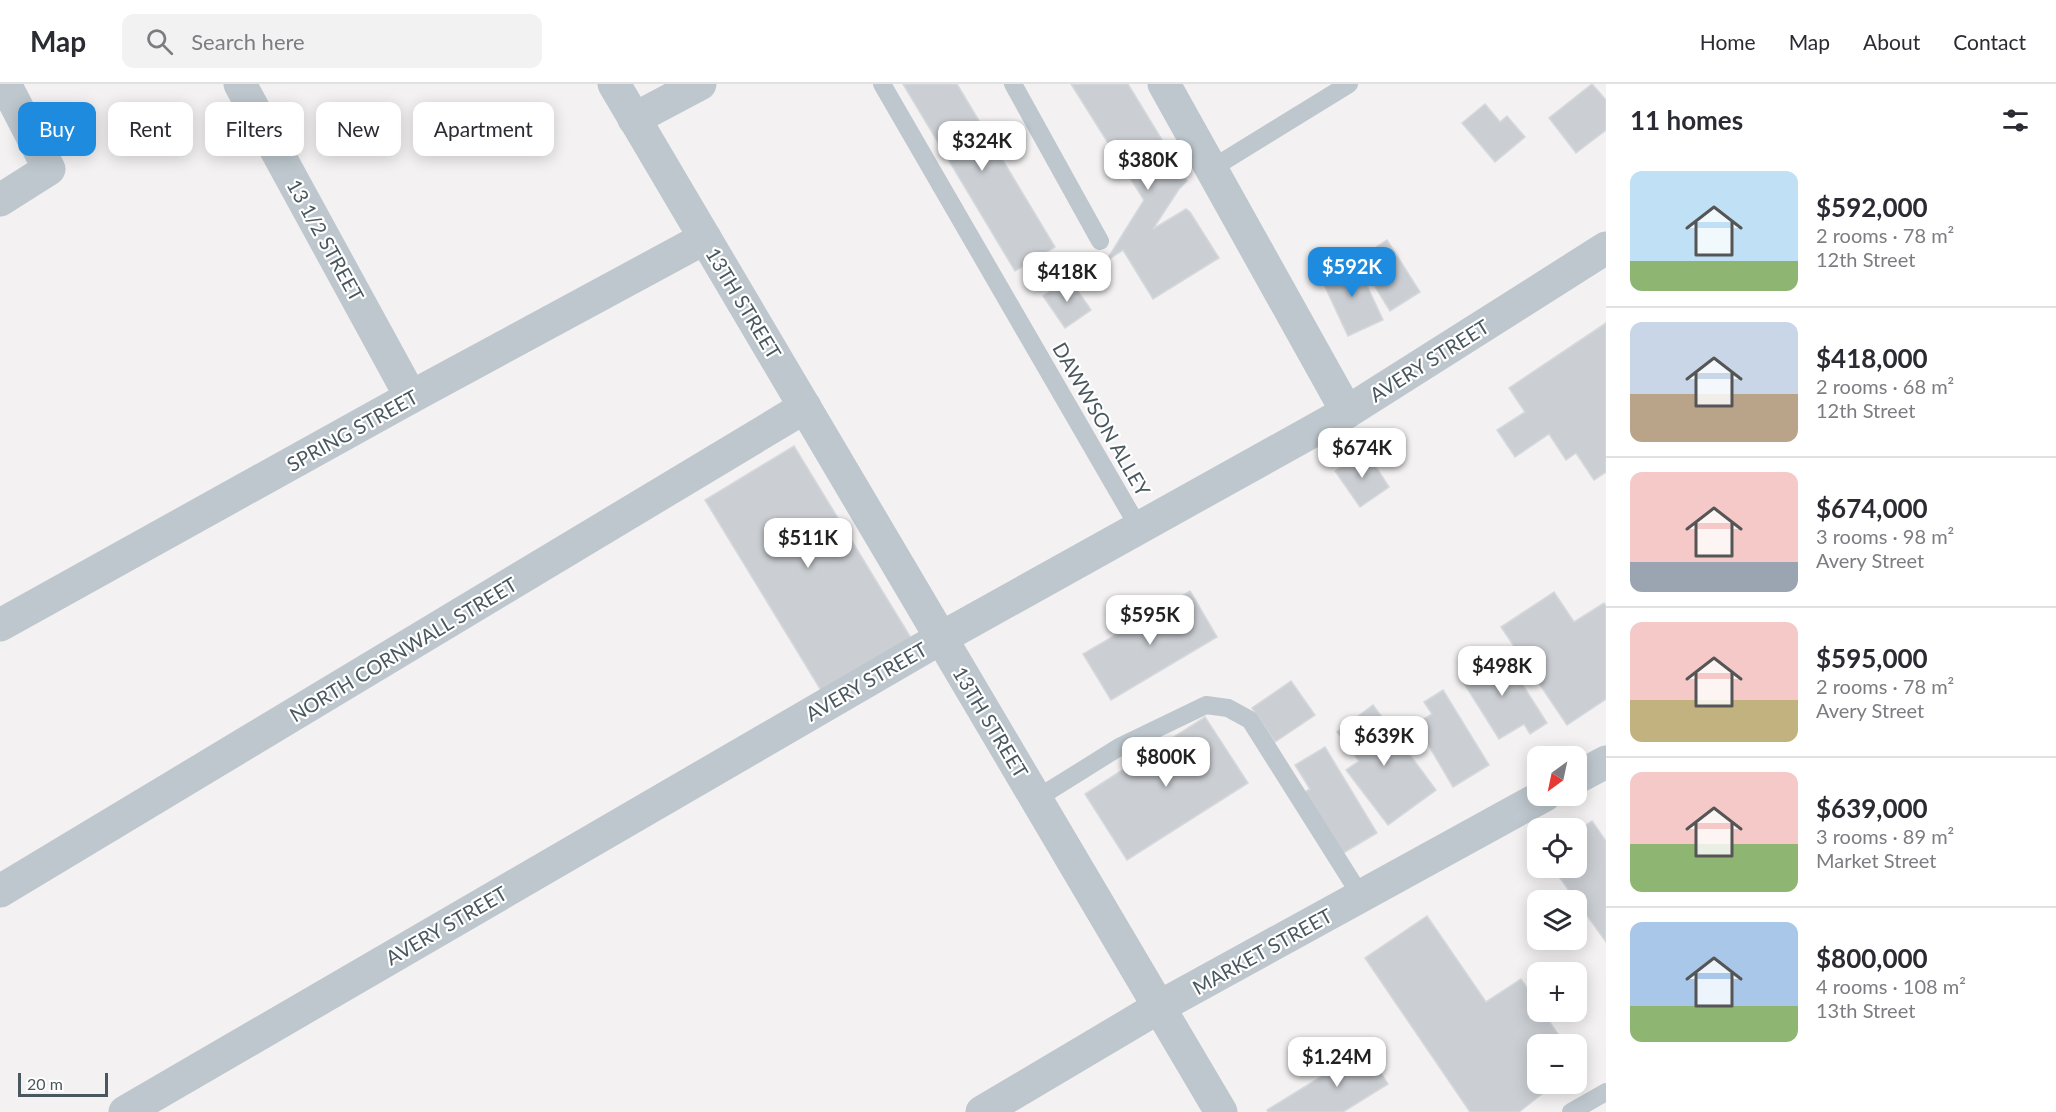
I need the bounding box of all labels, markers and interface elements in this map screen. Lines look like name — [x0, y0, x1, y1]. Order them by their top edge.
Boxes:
search box — [122, 14, 542, 68]
text: Map — [30, 24, 86, 58]
icon: search — [143, 25, 176, 58]
text: Search here — [191, 28, 305, 55]
text: Home — [1700, 29, 1756, 54]
text: Map — [1789, 29, 1830, 54]
text: About — [1863, 29, 1920, 54]
text: Contact — [1953, 29, 2026, 54]
chip: Buy — [18, 102, 96, 156]
chip: Rent — [108, 102, 193, 156]
chip: Filters — [205, 102, 304, 156]
chip: New — [316, 102, 401, 156]
chip: Apartment — [413, 102, 554, 156]
text: 11 homes — [1630, 104, 1743, 136]
icon: filters — [1999, 104, 2032, 137]
pin: $324K — [940, 121, 1024, 172]
text: $324K — [952, 128, 1012, 152]
pin: $380K — [1106, 140, 1190, 191]
text: $380K — [1118, 147, 1178, 171]
street label: 13 1/2 STREET — [283, 175, 370, 305]
text: $592,000 — [1816, 191, 1928, 223]
icon: home — [1678, 195, 1750, 267]
text: 2 rooms · 78 m² — [1816, 223, 1954, 247]
street label: 13TH STREET — [701, 243, 787, 363]
pin: $592K — [1310, 247, 1394, 298]
text: 12th Street — [1816, 247, 1915, 271]
pin: $418K — [1025, 252, 1109, 303]
text: $592K — [1322, 254, 1382, 278]
text: $418K — [1037, 259, 1097, 283]
street label: AVERY STREET — [1365, 314, 1493, 406]
street label: DAWWSON ALLEY — [1048, 338, 1156, 501]
text: $418,000 — [1816, 342, 1928, 374]
icon: home — [1678, 346, 1750, 418]
text: 2 rooms · 68 m² — [1816, 374, 1954, 398]
street label: SPRING STREET — [282, 384, 422, 476]
text: 12th Street — [1816, 398, 1915, 422]
pin: $674K — [1320, 428, 1404, 479]
text: $674K — [1332, 435, 1392, 459]
text: $674,000 — [1816, 492, 1928, 524]
icon: home — [1678, 496, 1750, 568]
pin: $511K — [766, 518, 850, 569]
text: 3 rooms · 98 m² — [1816, 524, 1954, 548]
text: $511K — [778, 525, 838, 549]
text: Avery Street — [1816, 548, 1924, 572]
street label: NORTH CORNWALL STREET — [285, 571, 521, 726]
pin: $595K — [1108, 595, 1192, 646]
text: $595K — [1120, 602, 1180, 626]
street label: AVERY STREET — [801, 636, 931, 726]
text: $595,000 — [1816, 642, 1928, 674]
pin: $498K — [1460, 646, 1544, 697]
icon: home — [1678, 646, 1750, 718]
text: $498K — [1472, 653, 1532, 677]
street label: 13TH STREET — [948, 662, 1034, 782]
text: 2 rooms · 78 m² — [1816, 674, 1954, 698]
text: Avery Street — [1816, 698, 1924, 722]
pin: $639K — [1342, 716, 1426, 767]
text: $639K — [1354, 723, 1414, 747]
pin: $800K — [1124, 737, 1208, 788]
text: $800K — [1136, 744, 1196, 768]
north arrow — [1527, 746, 1587, 806]
map controls — [1527, 746, 1587, 1094]
text: $639,000 — [1816, 792, 1928, 824]
icon: home — [1678, 796, 1750, 868]
button: locate — [1527, 818, 1587, 878]
text: 3 rooms · 89 m² — [1816, 824, 1954, 848]
text: Market Street — [1816, 848, 1937, 872]
street label: AVERY STREET — [381, 880, 511, 970]
button: layers — [1527, 890, 1587, 950]
street label: MARKET STREET — [1188, 903, 1336, 999]
text: $800,000 — [1816, 942, 1928, 974]
icon: home — [1678, 946, 1750, 1018]
button: + — [1527, 962, 1587, 1022]
text: 4 rooms · 108 m² — [1816, 974, 1966, 998]
text: 13th Street — [1816, 998, 1915, 1022]
button: − — [1527, 1034, 1587, 1094]
pin: $1.24M — [1288, 1037, 1386, 1088]
text: $1.24M — [1302, 1044, 1372, 1068]
scale bar — [18, 1070, 108, 1098]
text: 20 m — [27, 1074, 63, 1093]

